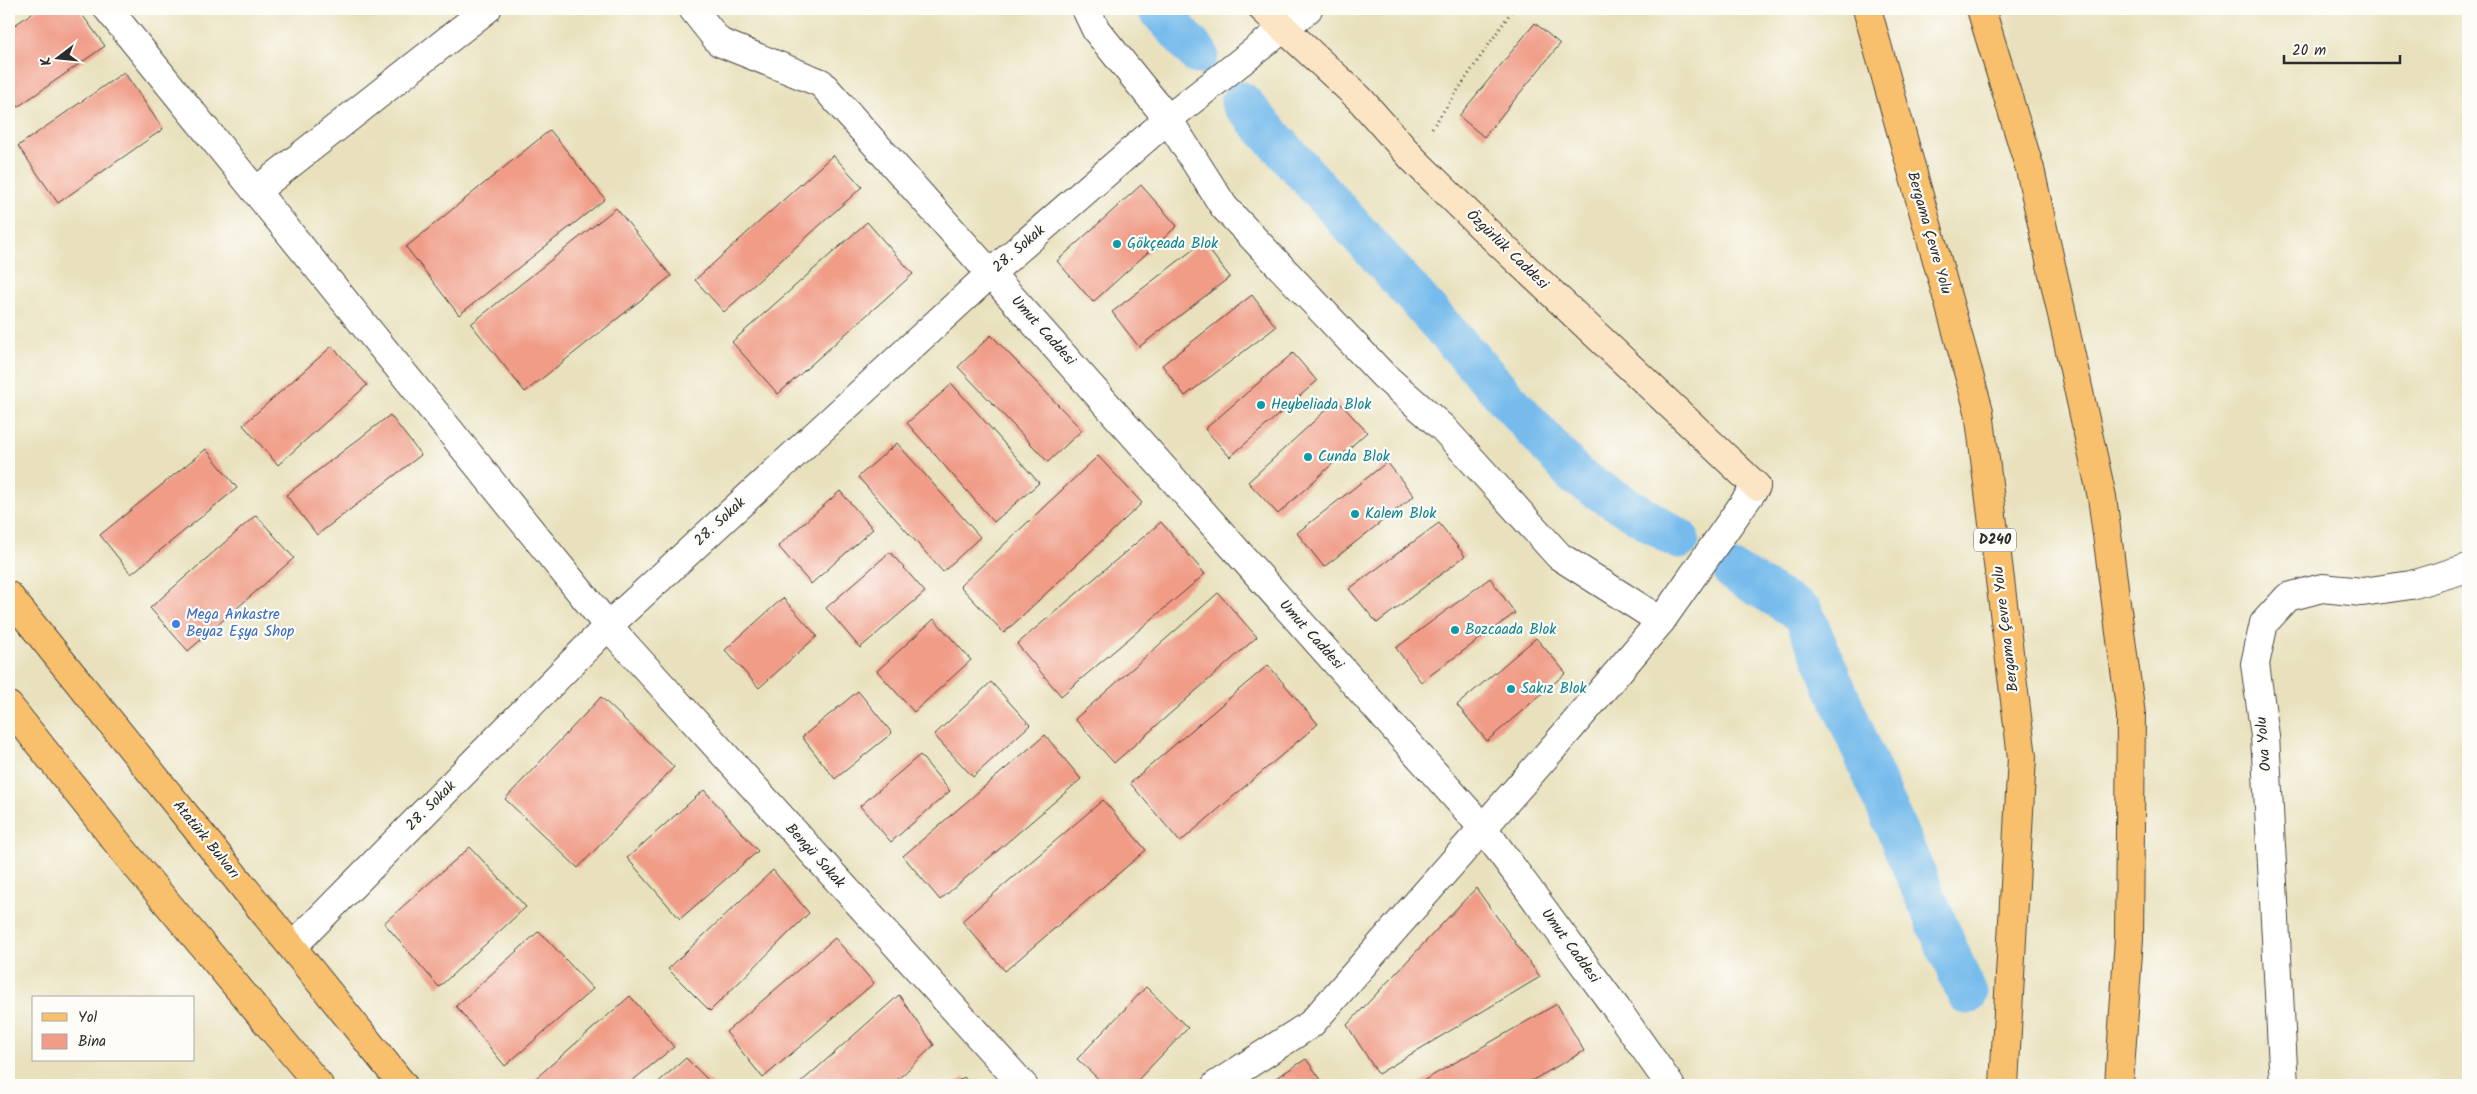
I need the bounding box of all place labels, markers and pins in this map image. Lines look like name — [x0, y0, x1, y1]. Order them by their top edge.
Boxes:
place label: Gökçeada Blok — [1127, 232, 1219, 256]
marker: Gökçeada Blok — [1111, 238, 1123, 250]
place label: Heybeliada Blok — [1271, 393, 1372, 417]
marker: Heybeliada Blok — [1255, 399, 1267, 411]
place label: Cunda Blok — [1318, 445, 1391, 469]
marker: Cunda Blok — [1302, 451, 1314, 463]
place label: Kalem Blok — [1365, 502, 1437, 526]
marker: Kalem Blok — [1349, 508, 1361, 520]
place label: Mega Ankastre Beyaz Eşya Shop — [186, 603, 294, 644]
marker: Mega Ankastre Beyaz Eşya Shop — [170, 618, 182, 630]
place label: Bozcaada Blok — [1465, 618, 1557, 642]
marker: Bozcaada Blok — [1449, 624, 1461, 636]
place label: Sakız Blok — [1521, 677, 1588, 701]
marker: Sakız Blok — [1505, 683, 1517, 695]

